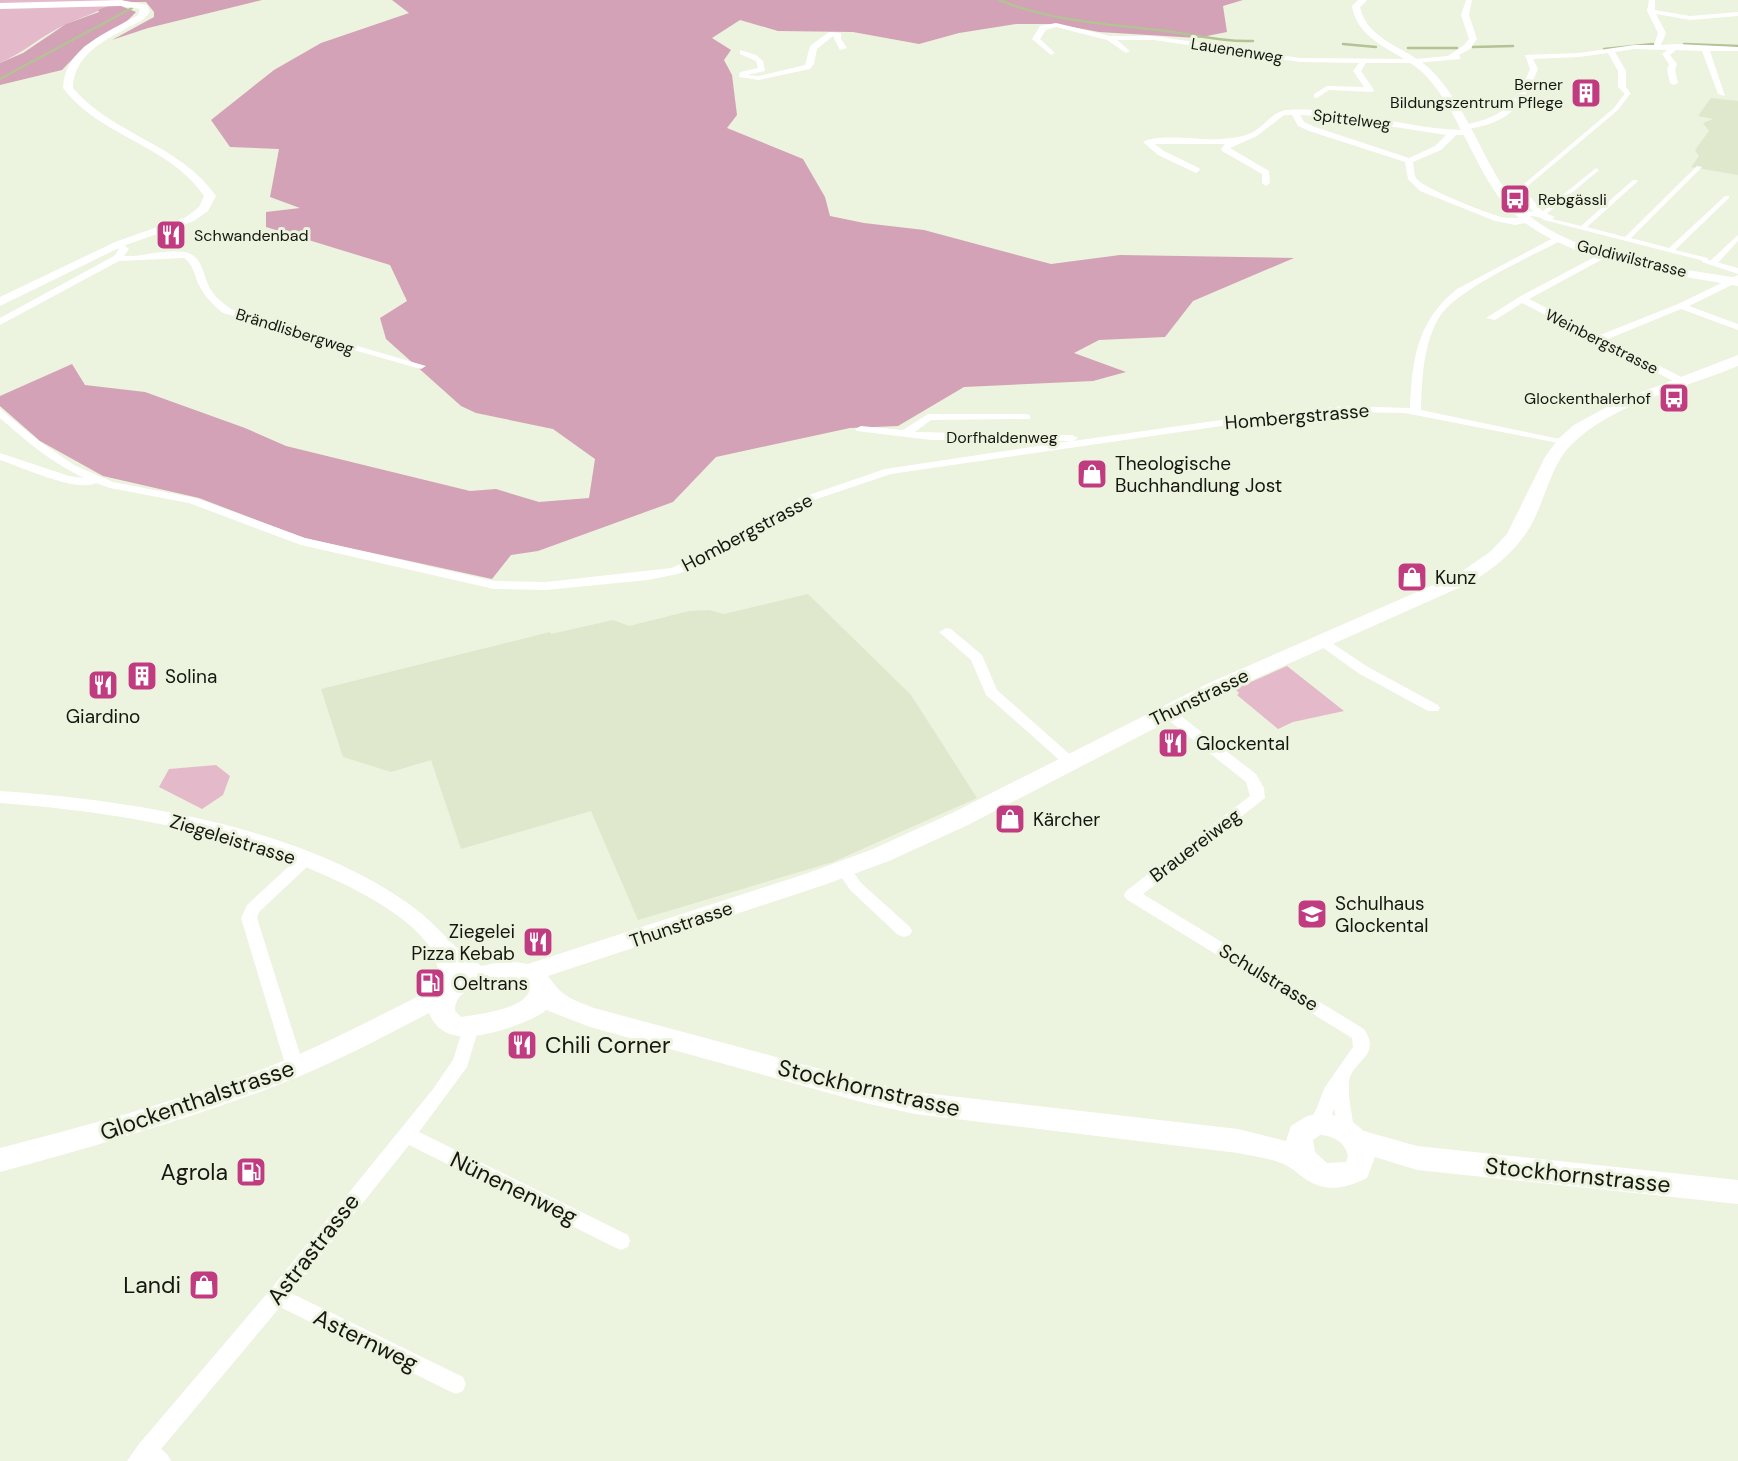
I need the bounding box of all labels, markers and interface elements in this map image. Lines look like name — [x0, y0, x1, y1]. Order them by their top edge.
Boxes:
street label: Lauenenweg — [1189, 33, 1284, 68]
place label: Berner Bildungszentrum Pflege — [1390, 74, 1563, 113]
building icon: Berner Bildungszentrum Pflege — [1569, 76, 1603, 110]
street label: Spittelweg — [1312, 104, 1392, 135]
bus stop icon: Rebgässli — [1498, 182, 1532, 216]
place label: Rebgässli — [1538, 189, 1607, 210]
restaurant icon: Schwandenbad — [154, 218, 188, 252]
place label: Schwandenbad — [194, 225, 309, 246]
street label: Goldiwilstrasse — [1575, 235, 1689, 282]
street label: Brändlisbergweg — [233, 304, 357, 359]
street label: Weinbergstrasse — [1542, 304, 1662, 379]
bus stop icon: Glockenthalerhof — [1657, 381, 1691, 415]
place label: Glockenthalerhof — [1524, 388, 1651, 409]
street label: Hombergstrasse — [1224, 398, 1370, 435]
street label: Dorfhaldenweg — [946, 427, 1058, 448]
place label: Theologische Buchhandlung Jost — [1115, 451, 1282, 498]
shop icon: Theologische Buchhandlung Jost — [1075, 457, 1109, 491]
street label: Hombergstrasse — [677, 487, 817, 578]
shop icon: Kunz — [1395, 560, 1429, 594]
place label: Kunz — [1435, 565, 1476, 590]
building icon: Solina — [125, 659, 159, 693]
street label: Thunstrasse — [1146, 663, 1253, 732]
place label: Solina — [165, 664, 217, 689]
restaurant icon: Giardino — [86, 668, 120, 702]
place label: Giardino — [66, 704, 140, 729]
restaurant icon: Glockental — [1156, 726, 1190, 760]
place label: Glockental — [1196, 731, 1289, 756]
shop icon: Kärcher — [993, 802, 1027, 836]
street label: Brauereiweg — [1145, 803, 1246, 888]
place label: Kärcher — [1033, 807, 1100, 832]
street label: Ziegeleistrasse — [167, 809, 299, 870]
place label: Schulhaus Glockental — [1335, 891, 1428, 938]
street label: Thunstrasse — [626, 895, 736, 954]
school or university icon: Schulhaus Glockental — [1295, 897, 1329, 931]
place label: Ziegelei Pizza Kebab — [411, 919, 515, 966]
restaurant icon: Ziegelei Pizza Kebab — [521, 925, 555, 959]
street label: Schulstrasse — [1214, 938, 1323, 1017]
fuel station icon: Oeltrans — [413, 966, 447, 1000]
place label: Oeltrans — [453, 971, 528, 996]
restaurant icon: Chili Corner — [505, 1028, 539, 1062]
place label: Chili Corner — [545, 1030, 670, 1060]
street label: Stockhornstrasse — [775, 1052, 963, 1124]
street label: Glockenthalstrasse — [96, 1053, 298, 1147]
street label: Nünenenweg — [446, 1144, 583, 1232]
street label: Stockhornstrasse — [1484, 1150, 1672, 1200]
fuel station icon: Agrola — [234, 1155, 268, 1189]
place label: Agrola — [161, 1157, 228, 1187]
street label: Astrastrasse — [260, 1187, 366, 1311]
shop icon: Landi — [187, 1268, 221, 1302]
place label: Landi — [123, 1270, 181, 1300]
street label: Asternweg — [309, 1302, 423, 1378]

